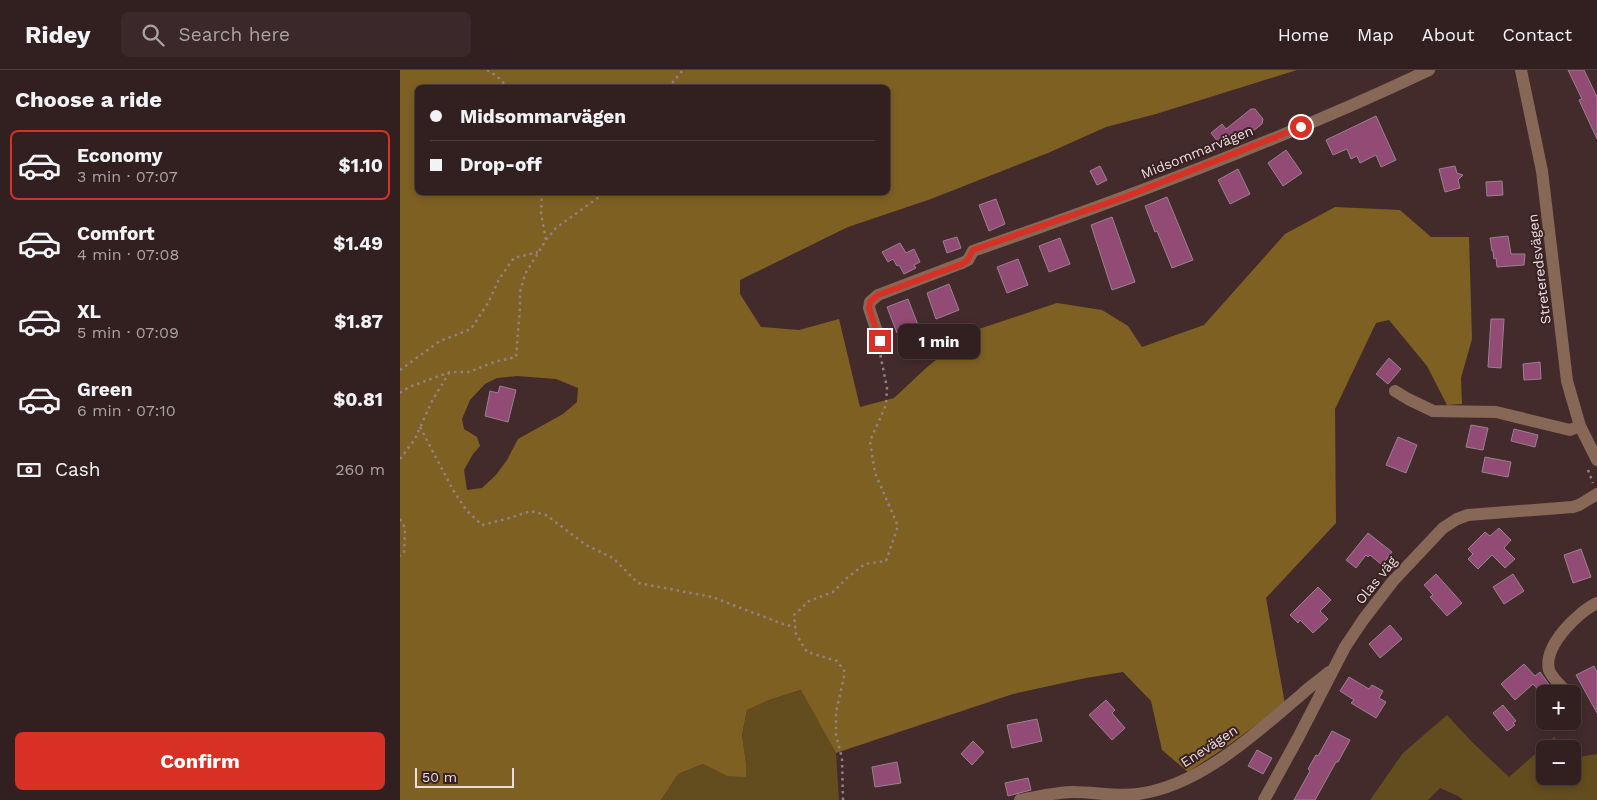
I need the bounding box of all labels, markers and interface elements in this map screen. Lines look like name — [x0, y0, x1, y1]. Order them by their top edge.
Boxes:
search box — [121, 12, 471, 57]
text: Ridey — [25, 21, 91, 49]
icon: search — [139, 21, 167, 49]
text: Search here — [179, 23, 290, 46]
text: Home — [1278, 24, 1329, 45]
text: Map — [1357, 24, 1394, 45]
text: About — [1422, 24, 1474, 45]
text: Contact — [1502, 24, 1572, 45]
text: Choose a ride — [15, 87, 162, 112]
text: Midsommarvägen — [460, 105, 626, 128]
route start — [1290, 116, 1312, 138]
street label: Midsommarvägen — [1138, 122, 1256, 182]
icon: car — [17, 143, 62, 188]
text: Economy — [77, 144, 162, 167]
text: Drop-off — [460, 153, 542, 176]
text: $1.10 — [339, 154, 383, 177]
text: 3 min · 07:07 — [77, 167, 178, 186]
street label: Streteredsvägen — [1524, 213, 1554, 325]
icon: car — [17, 221, 62, 266]
text: Comfort — [77, 222, 155, 245]
text: $1.49 — [333, 232, 383, 255]
text: 4 min · 07:08 — [77, 245, 179, 264]
icon: car — [17, 299, 62, 344]
text: XL — [77, 300, 101, 323]
text: $1.87 — [334, 310, 383, 333]
text: 5 min · 07:09 — [77, 323, 179, 342]
callout: 1 min — [898, 324, 980, 358]
route end — [869, 330, 891, 352]
text: 1 min — [918, 332, 960, 351]
icon: car — [17, 377, 62, 422]
text: Green — [77, 378, 133, 401]
text: $0.81 — [333, 388, 383, 411]
text: 6 min · 07:10 — [77, 401, 176, 420]
icon: cash — [15, 456, 43, 484]
text: Cash — [55, 458, 101, 481]
text: 260 m — [335, 460, 385, 479]
street label: Olas väg — [1352, 552, 1400, 607]
map controls — [1536, 685, 1581, 785]
button: + — [1536, 685, 1581, 730]
street label: Enevägen — [1178, 722, 1240, 770]
button: Confirm — [15, 732, 385, 790]
button: − — [1536, 740, 1581, 785]
scale bar — [415, 765, 514, 788]
text: 50 m — [422, 769, 457, 785]

